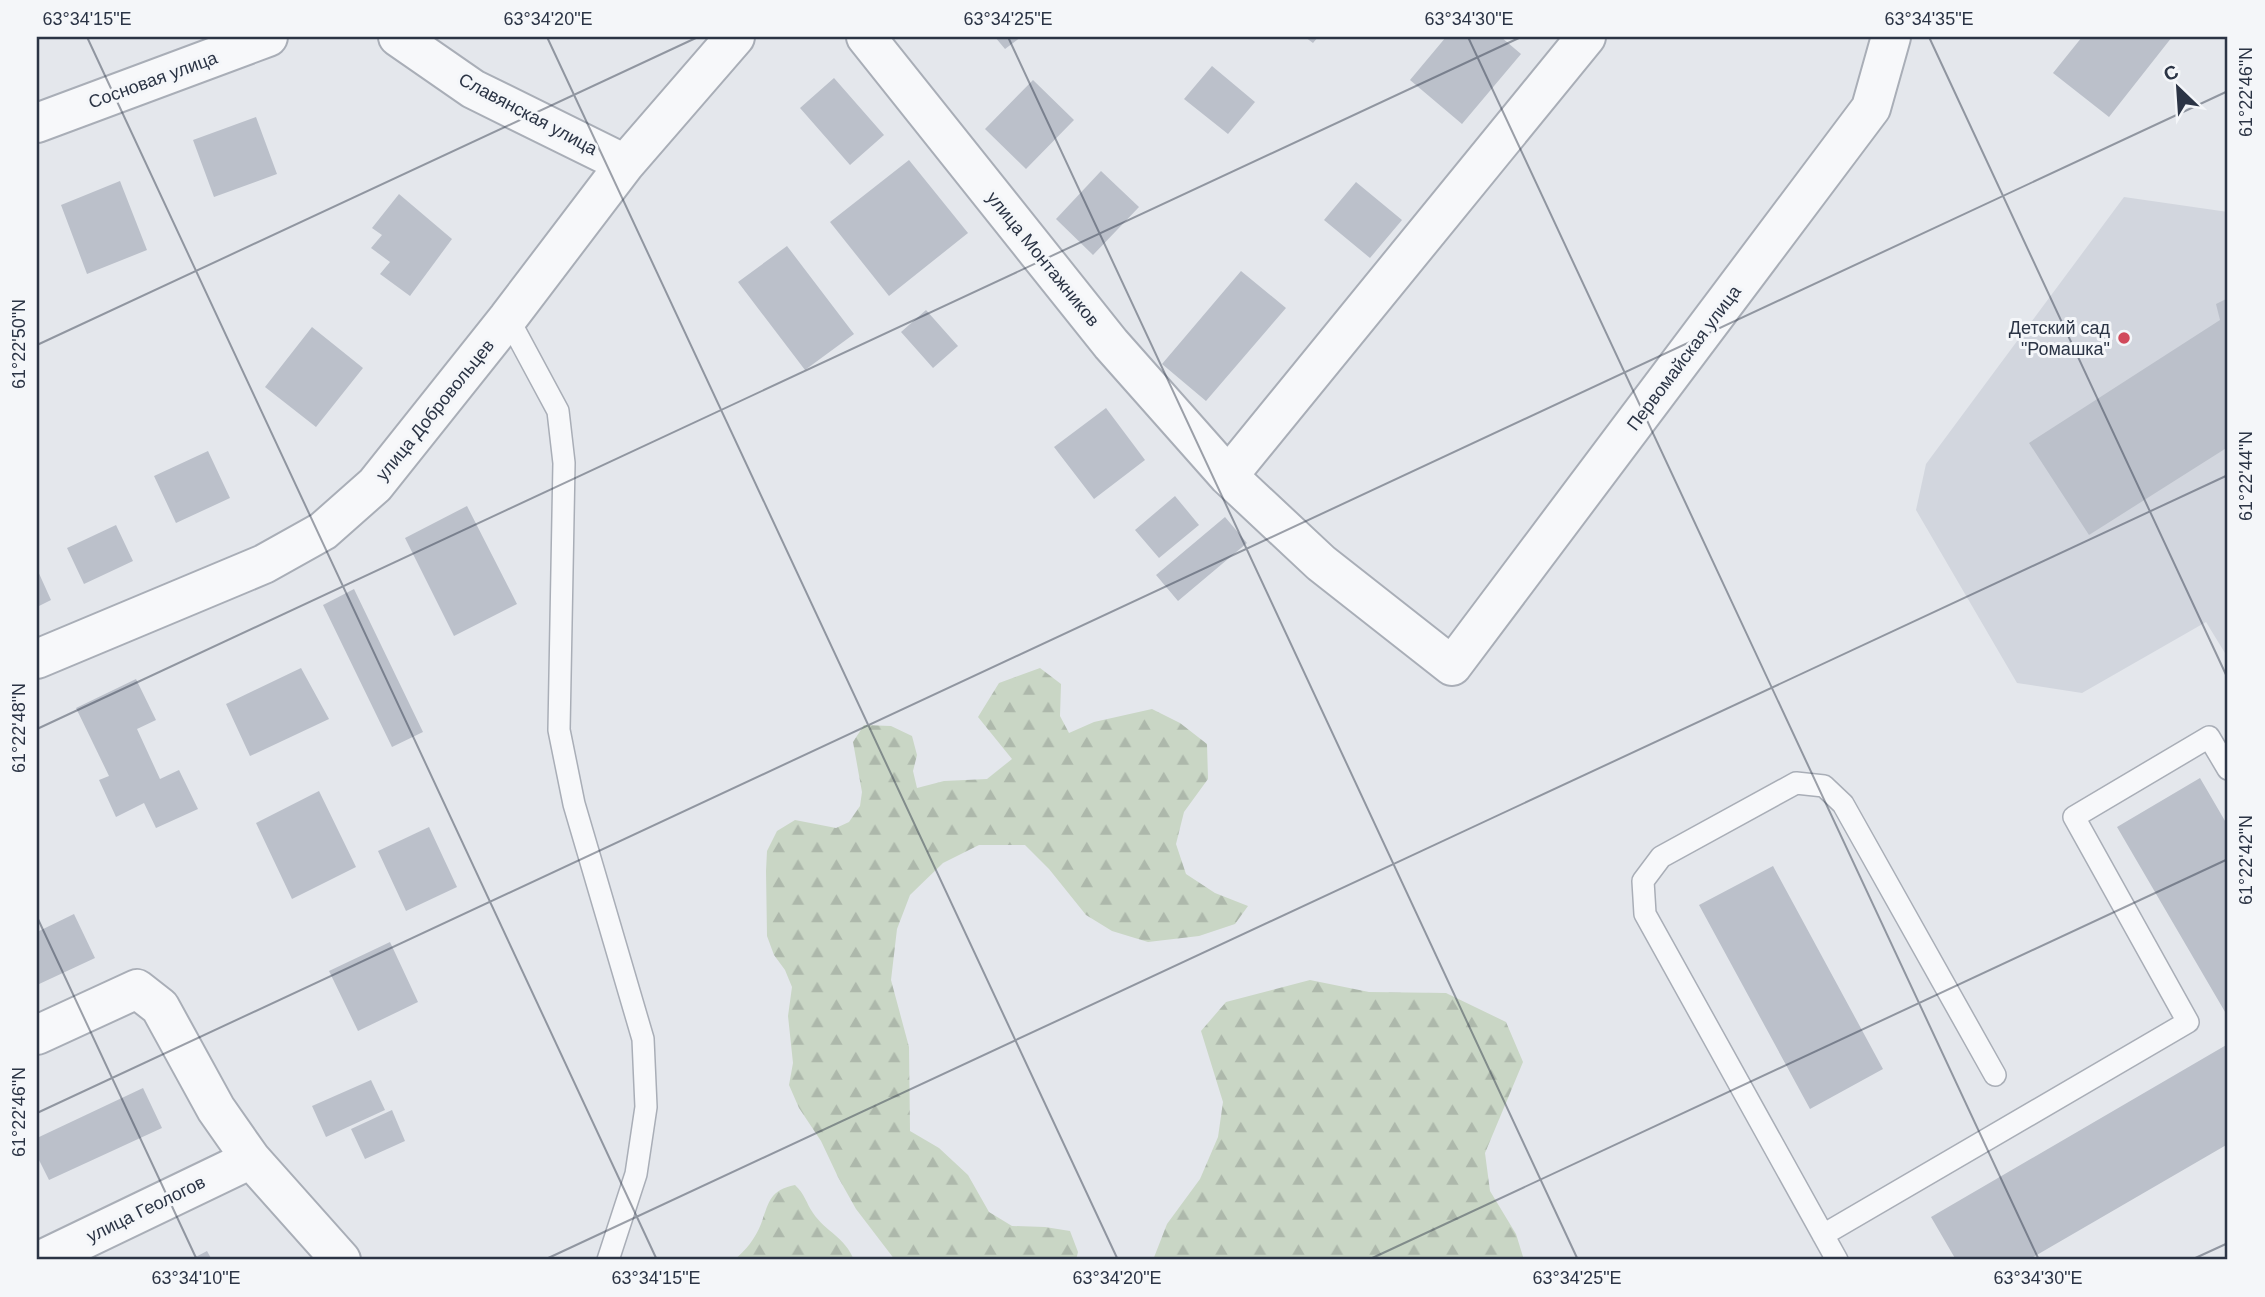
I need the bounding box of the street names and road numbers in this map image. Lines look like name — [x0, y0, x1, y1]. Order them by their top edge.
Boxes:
street label: Сосновая улица — [86, 47, 221, 113]
street label: Славянская улица — [455, 69, 602, 159]
street label: улица Монтажников — [983, 188, 1103, 330]
street label: Первомайская улица — [1623, 281, 1746, 434]
street label: улица Добровольцев — [372, 335, 498, 485]
street label: улица Геологов — [84, 1172, 208, 1246]

